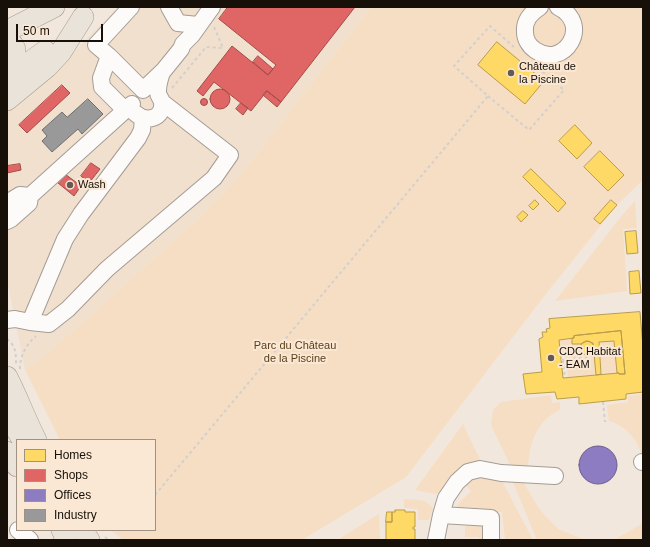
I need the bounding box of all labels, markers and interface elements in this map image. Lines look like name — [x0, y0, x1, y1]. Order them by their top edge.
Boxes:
scale bar — [18, 16, 105, 42]
text: 50 m — [23, 24, 50, 38]
place label: Château de la Piscine — [519, 60, 576, 86]
marker: Château de la Piscine — [506, 68, 516, 78]
place label: Wash — [78, 178, 106, 192]
marker: Wash — [65, 180, 75, 190]
park label: Parc du Château de la Piscine — [254, 339, 336, 365]
place label: CDC Habitat - EAM — [559, 345, 621, 371]
marker: CDC Habitat - EAM — [546, 353, 556, 363]
legend — [16, 439, 156, 531]
text: Homes — [54, 448, 92, 462]
text: Shops — [54, 468, 88, 482]
text: Offices — [54, 488, 91, 502]
text: Industry — [54, 508, 97, 522]

